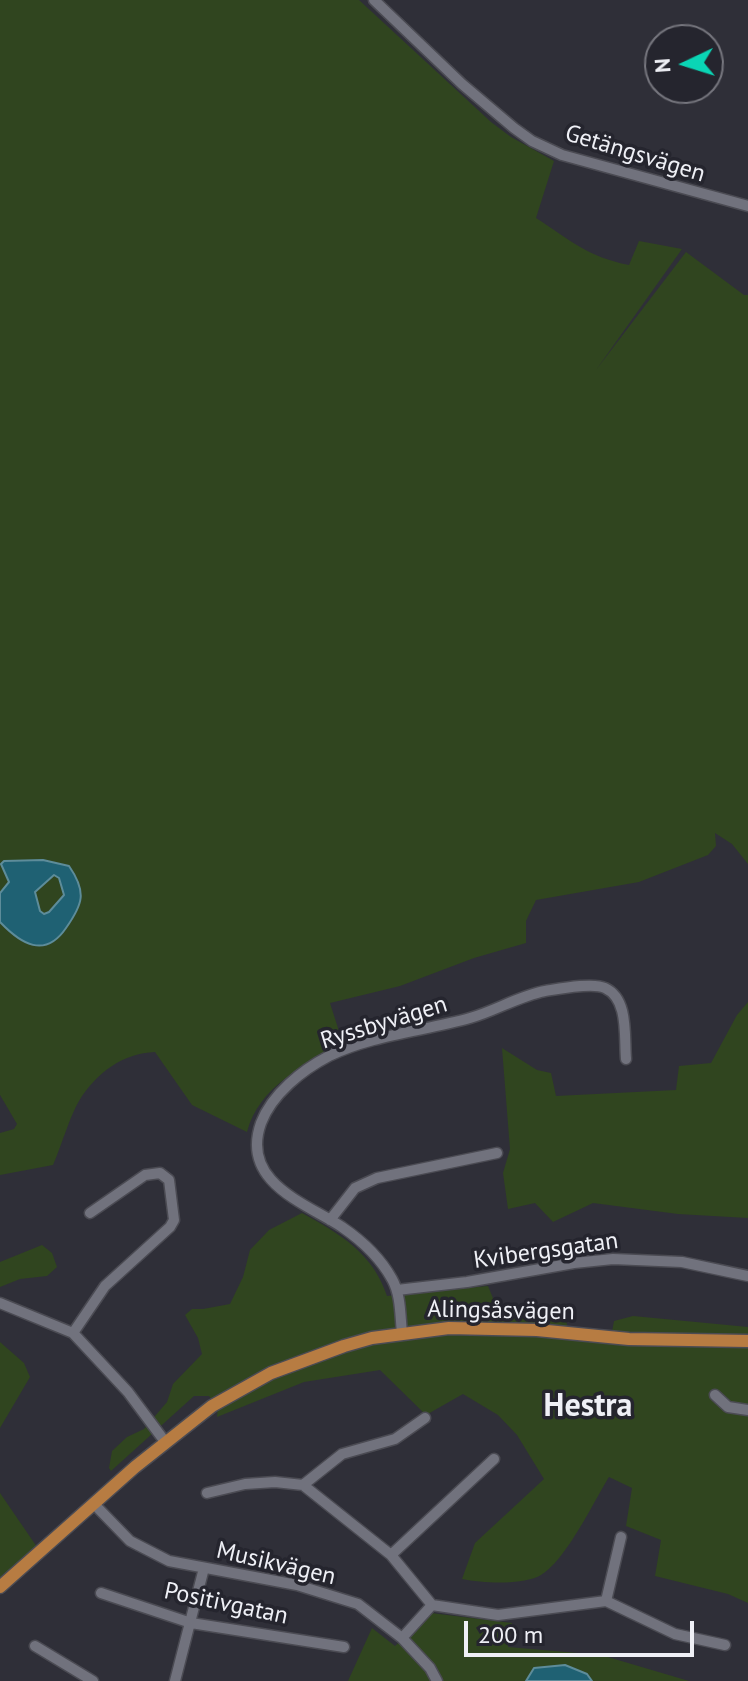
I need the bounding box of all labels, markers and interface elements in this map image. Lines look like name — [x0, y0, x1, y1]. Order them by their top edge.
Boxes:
north arrow — [644, 24, 724, 104]
text: N — [648, 57, 677, 74]
street label: Getängsvägen — [562, 119, 708, 189]
street label: Ryssbyvägen — [317, 990, 451, 1056]
street label: Kvibergsgatan — [472, 1227, 620, 1275]
street label: Alingsåsvägen — [427, 1295, 575, 1327]
district label: Hestra — [544, 1388, 632, 1426]
street label: Musikvägen — [214, 1536, 338, 1592]
street label: Positivgatan — [161, 1577, 291, 1631]
scale bar — [468, 1605, 698, 1655]
text: 200 m — [478, 1619, 543, 1650]

